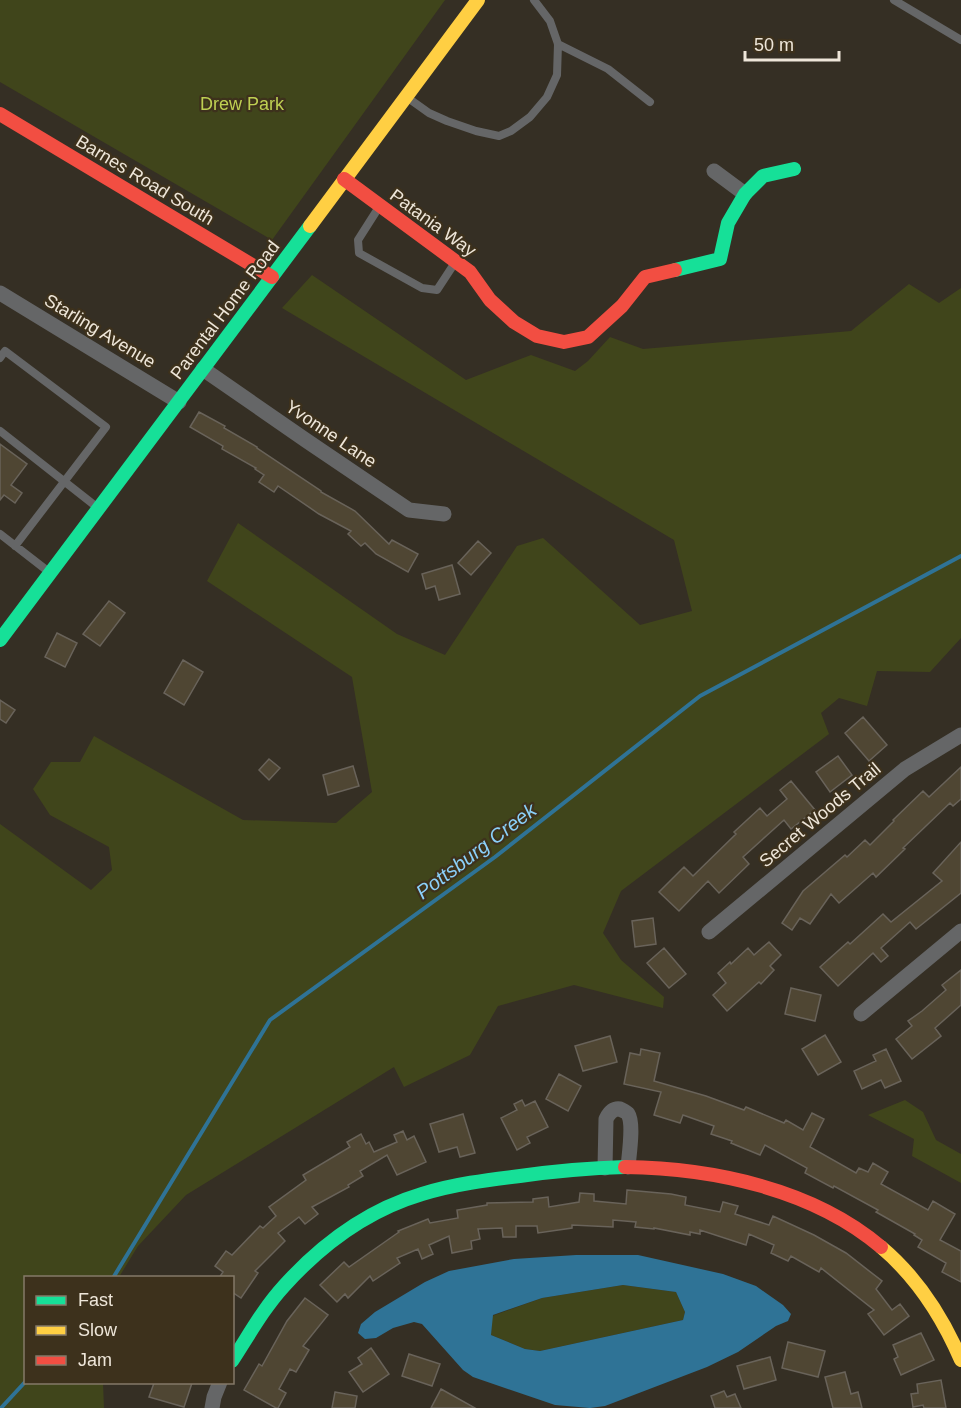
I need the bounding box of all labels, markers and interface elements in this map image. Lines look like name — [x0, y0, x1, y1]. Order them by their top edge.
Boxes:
scale bar — [745, 24, 840, 62]
text: 50 m — [754, 35, 794, 55]
park label: Drew Park — [200, 94, 285, 114]
street label: Barnes Road South — [73, 131, 217, 229]
street label: Patania Way — [386, 185, 480, 261]
street label: Parental Home Road — [166, 237, 284, 383]
street label: Starling Avenue — [41, 290, 159, 372]
street label: Yvonne Lane — [282, 396, 380, 472]
street label: Secret Woods Trail — [755, 759, 885, 871]
water label: Pottsburg Creek — [412, 798, 541, 903]
legend — [24, 1276, 234, 1384]
text: Fast — [78, 1290, 113, 1310]
text: Slow — [78, 1320, 118, 1340]
text: Jam — [78, 1350, 112, 1370]

